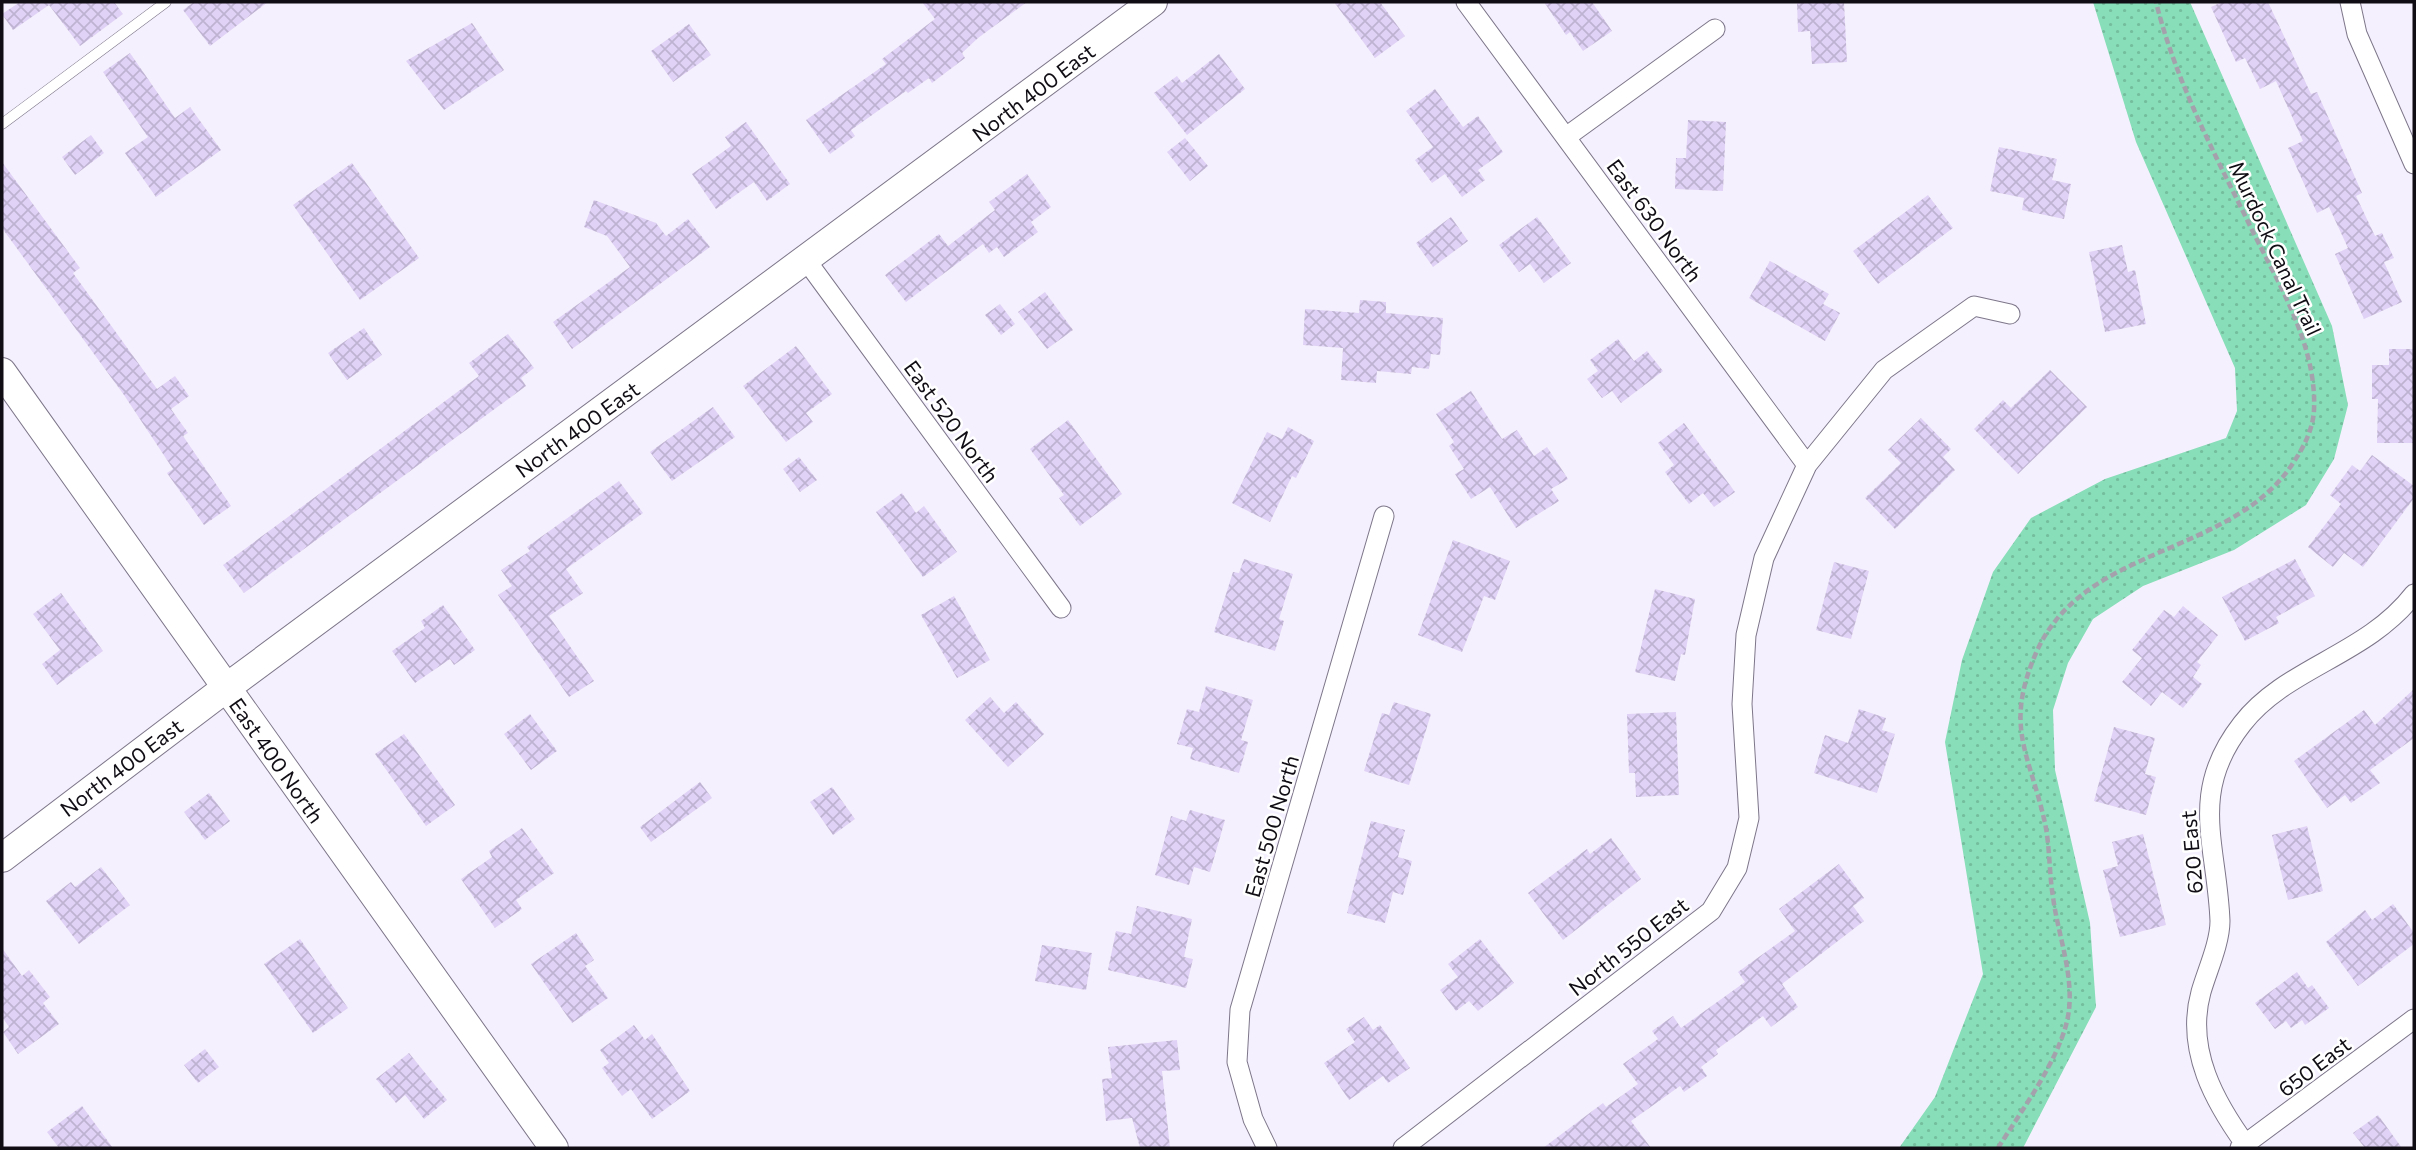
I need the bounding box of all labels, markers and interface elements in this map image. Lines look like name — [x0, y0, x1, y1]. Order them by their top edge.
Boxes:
street label: North 400 East — [967, 38, 1099, 146]
street label: East 630 North — [1602, 154, 1708, 286]
street label: Murdock Canal Trail — [2225, 157, 2327, 339]
street label: East 520 North — [899, 355, 1005, 487]
street label: North 400 East — [510, 376, 644, 482]
street label: East 400 North — [225, 693, 329, 827]
street label: North 400 East — [55, 713, 187, 821]
street label: East 500 North — [1239, 752, 1303, 900]
street label: 620 East — [2175, 809, 2207, 895]
street label: North 550 East — [1563, 892, 1693, 1000]
street label: 650 East — [2273, 1031, 2355, 1101]

